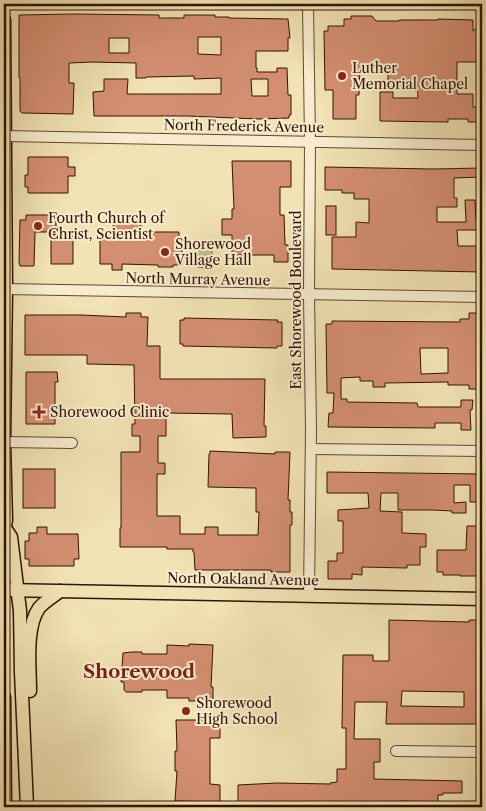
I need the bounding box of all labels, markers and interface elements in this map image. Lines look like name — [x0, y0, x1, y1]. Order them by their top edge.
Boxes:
place label: Luther Memorial Chapel — [352, 59, 468, 93]
marker: Luther Memorial Chapel — [336, 70, 348, 82]
street label: North Frederick Avenue — [164, 116, 324, 136]
place label: Fourth Church of Christ, Scientist — [48, 209, 166, 243]
street label: East Shorewood Boulevard — [287, 210, 305, 389]
marker: Fourth Church of Christ, Scientist — [32, 220, 44, 232]
place label: Shorewood Village Hall — [174, 235, 252, 269]
marker: Shorewood Village Hall — [159, 246, 171, 258]
street label: North Murray Avenue — [126, 269, 271, 289]
place label: Shorewood Clinic — [50, 403, 169, 421]
marker: Shorewood Clinic — [32, 405, 46, 419]
street label: North Oakland Avenue — [167, 569, 319, 589]
district label: Shorewood — [83, 660, 195, 683]
place label: Shorewood High School — [196, 694, 278, 728]
marker: Shorewood High School — [180, 705, 192, 717]

